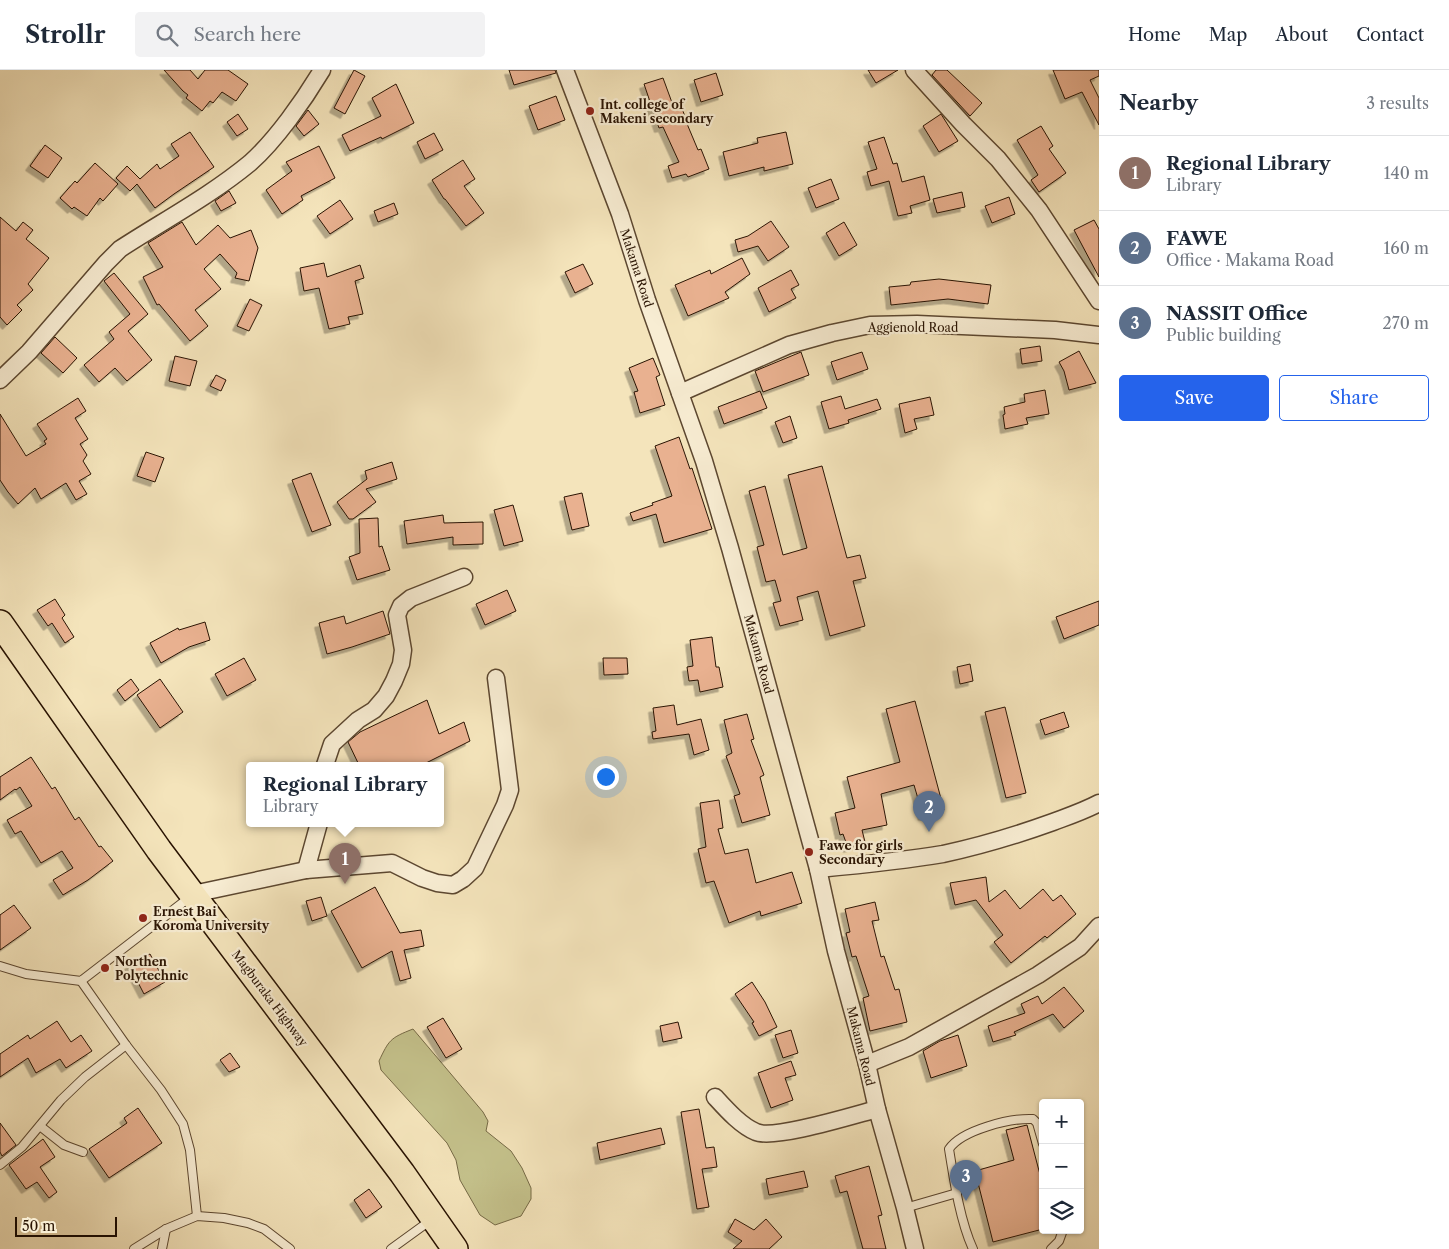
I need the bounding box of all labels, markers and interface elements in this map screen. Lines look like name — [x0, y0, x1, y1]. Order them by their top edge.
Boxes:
search box — [135, 12, 485, 57]
text: Strollr — [25, 20, 105, 49]
icon: search — [153, 21, 181, 49]
text: Search here — [193, 23, 301, 46]
text: Home — [1128, 24, 1181, 46]
text: Map — [1209, 24, 1247, 46]
text: About — [1275, 24, 1328, 46]
text: Contact — [1356, 24, 1424, 46]
text: Nearby — [1119, 90, 1198, 115]
text: 3 results — [1366, 93, 1429, 113]
place label: Int. college of Makeni secondary — [600, 97, 714, 126]
marker: Int. college of Makeni secondary — [584, 105, 596, 117]
text: Regional Library — [1166, 152, 1331, 175]
text: 1 — [1131, 163, 1139, 183]
text: 140 m — [1384, 163, 1429, 183]
text: Library — [1166, 175, 1222, 195]
street label: Makama Road — [617, 227, 657, 310]
text: FAWE — [1166, 227, 1227, 250]
text: 2 — [1130, 238, 1140, 258]
text: 160 m — [1384, 238, 1429, 258]
text: Office · Makama Road — [1166, 250, 1334, 270]
text: NASSIT Office — [1166, 302, 1308, 325]
text: 3 — [1130, 313, 1140, 333]
text: 270 m — [1383, 313, 1429, 333]
street label: Aggienold Road — [867, 320, 959, 335]
text: Public building — [1166, 325, 1281, 345]
button: Save — [1119, 375, 1269, 421]
button: Share — [1279, 375, 1429, 421]
street label: Makama Road — [741, 613, 777, 696]
popup — [246, 762, 444, 827]
your location — [593, 764, 619, 790]
text: Regional Library — [263, 773, 427, 796]
pin: 2 — [913, 791, 945, 832]
text: Library — [263, 796, 319, 816]
place label: Fawe for girls Secondary — [819, 838, 903, 867]
pin: 1 — [329, 843, 361, 884]
marker: Fawe for girls Secondary — [803, 846, 815, 858]
place label: Ernest Bai Koroma University — [153, 904, 270, 933]
marker: Ernest Bai Koroma University — [137, 912, 149, 924]
street label: Magburaka Highway — [229, 947, 311, 1049]
place label: Northen Polytechnic — [115, 954, 188, 983]
marker: Northen Polytechnic — [99, 962, 111, 974]
street label: Makama Road — [844, 1005, 878, 1088]
map controls — [1039, 1099, 1084, 1234]
button: + — [1039, 1099, 1084, 1144]
button: − — [1039, 1144, 1084, 1189]
pin: 3 — [950, 1160, 982, 1201]
button: layers — [1039, 1189, 1084, 1234]
scale bar — [15, 1214, 118, 1237]
text: 50 m — [22, 1217, 55, 1235]

